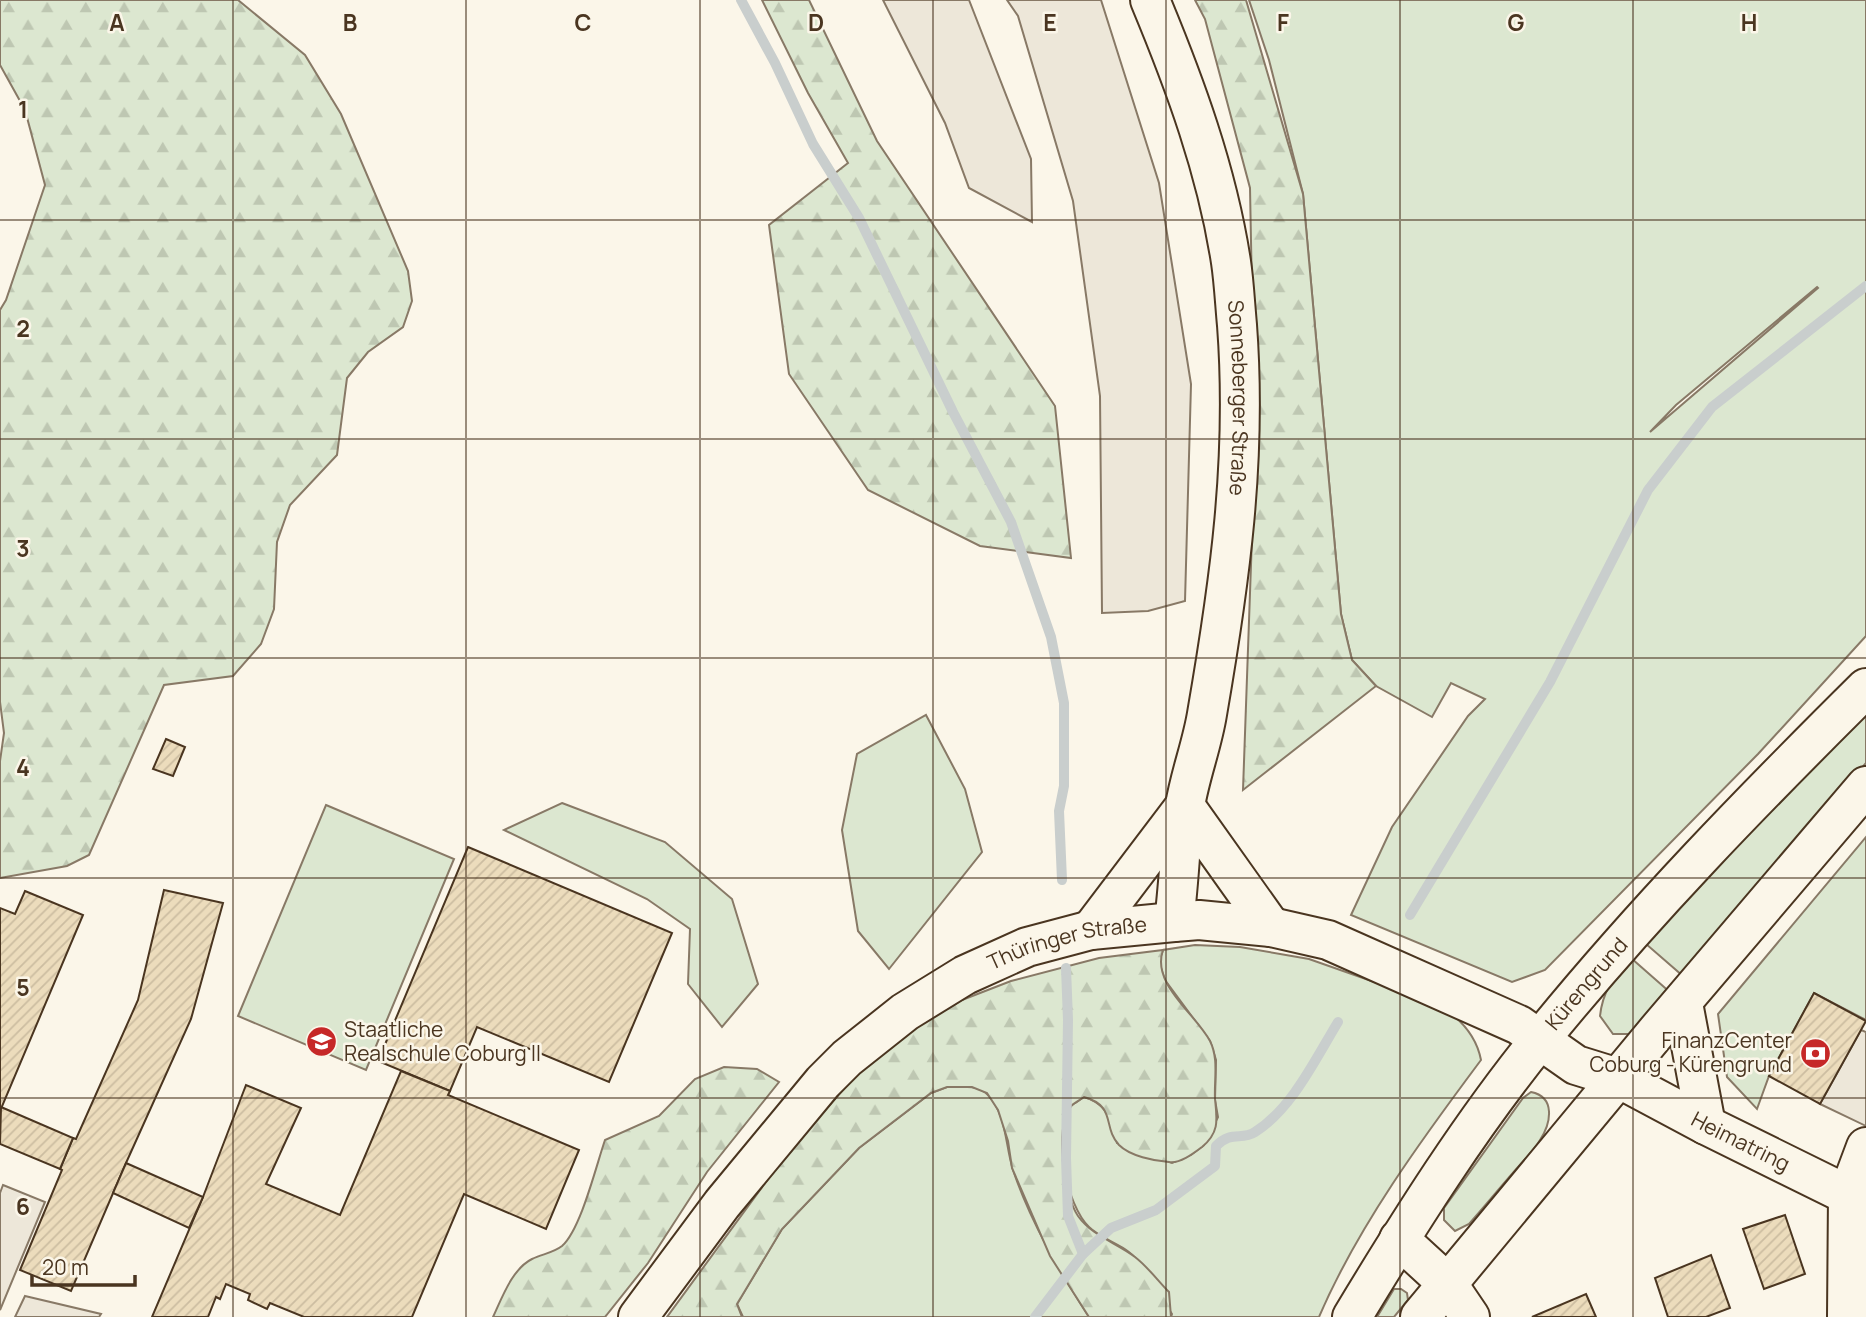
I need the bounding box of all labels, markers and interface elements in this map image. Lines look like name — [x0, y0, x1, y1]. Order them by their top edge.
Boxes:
text: A — [109, 6, 125, 38]
text: B — [343, 6, 357, 38]
text: C — [575, 6, 592, 38]
text: D — [808, 6, 824, 38]
text: E — [1043, 6, 1057, 38]
text: F — [1277, 6, 1289, 38]
text: G — [1508, 6, 1525, 38]
text: H — [1741, 6, 1757, 38]
text: 1 — [18, 93, 28, 125]
street label: Sonneberger Straße — [1222, 299, 1255, 497]
text: 2 — [16, 312, 30, 344]
text: 3 — [16, 532, 30, 564]
text: 4 — [16, 751, 30, 783]
street label: Thüringer Straße — [983, 910, 1148, 976]
street label: Kürengrund — [1538, 931, 1633, 1035]
text: 5 — [16, 971, 30, 1003]
place label: Staatliche Realschule Coburg II — [344, 1015, 541, 1067]
school or university icon: Staatliche Realschule Coburg II — [304, 1025, 338, 1059]
place label: FinanzCenter Coburg - Kürengrund — [1590, 1026, 1792, 1078]
bank icon: FinanzCenter Coburg - Kürengrund — [1798, 1036, 1832, 1070]
street label: Heimatring — [1687, 1105, 1795, 1177]
text: 6 — [16, 1190, 30, 1222]
scale bar — [32, 1244, 135, 1288]
text: 20 m — [42, 1253, 89, 1281]

